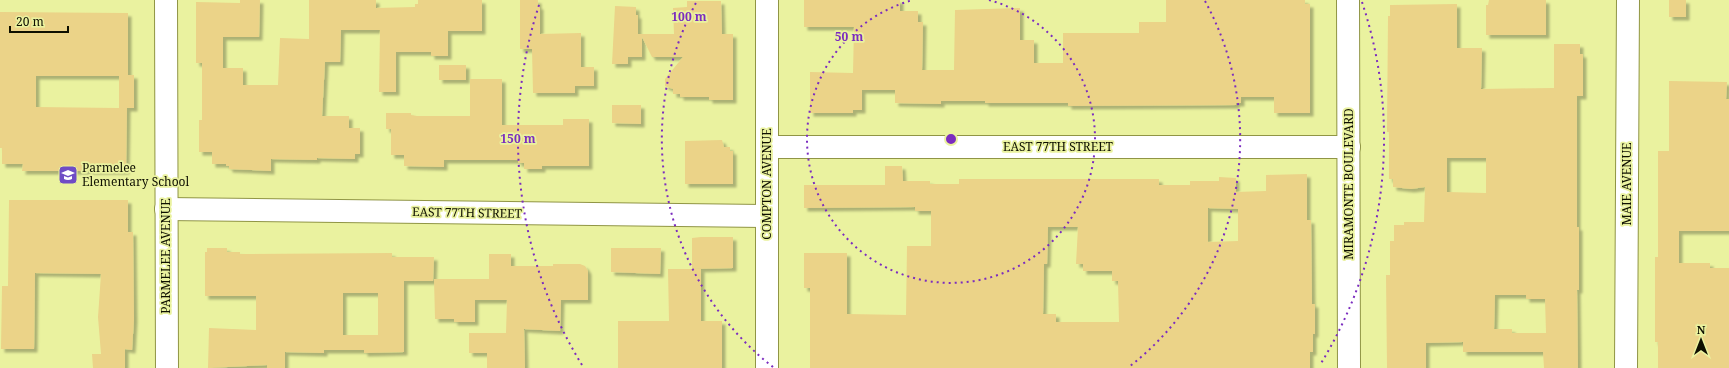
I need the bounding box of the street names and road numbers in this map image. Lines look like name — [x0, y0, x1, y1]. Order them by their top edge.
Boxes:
street label: MIRAMONTE BOULEVARD — [1340, 108, 1357, 260]
street label: COMPTON AVENUE — [758, 128, 775, 240]
street label: EAST 77TH STREET — [1003, 138, 1114, 155]
street label: MAIE AVENUE — [1618, 142, 1635, 226]
street label: PARMELEE AVENUE — [157, 198, 174, 314]
street label: EAST 77TH STREET — [412, 203, 523, 222]

